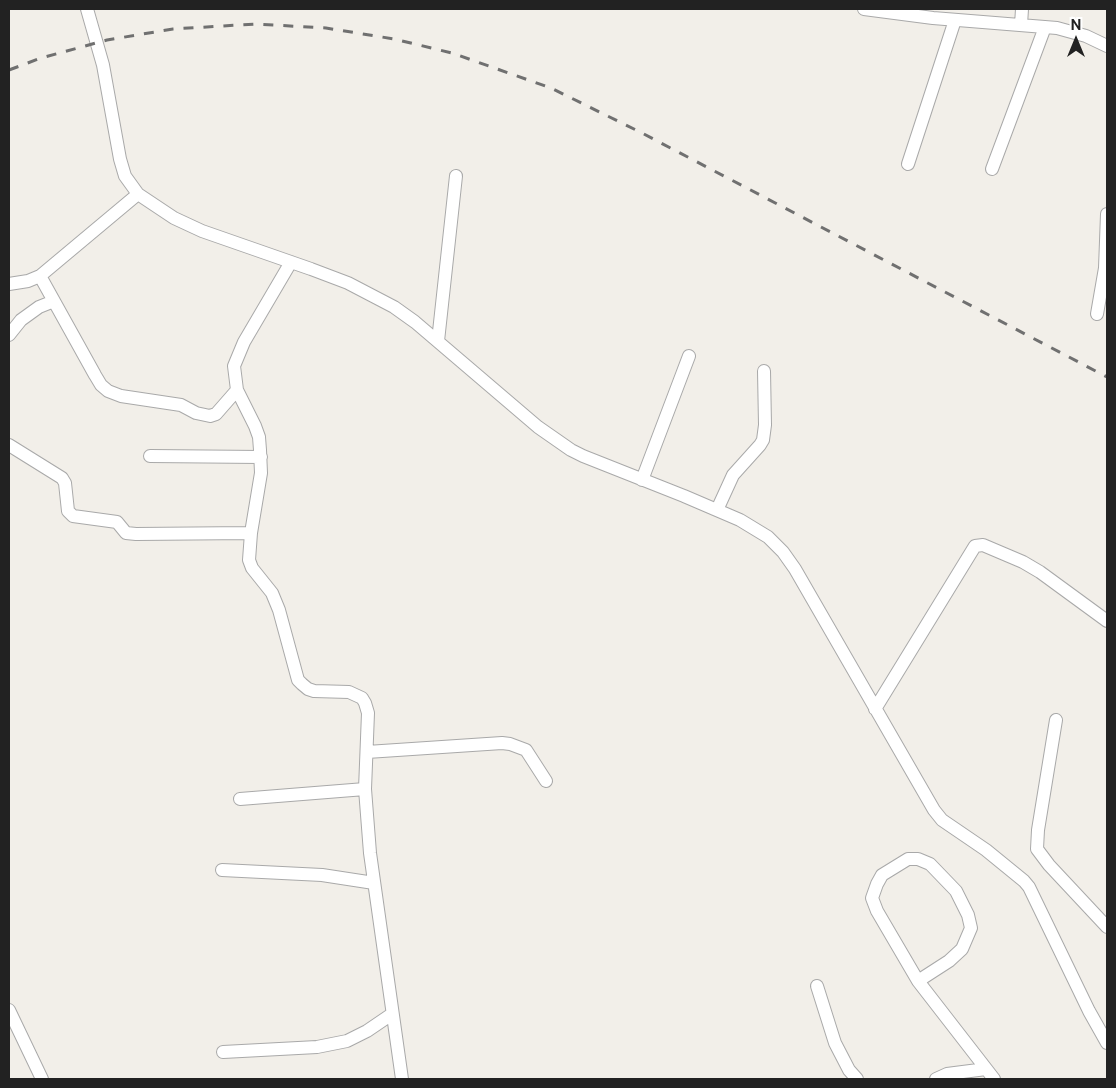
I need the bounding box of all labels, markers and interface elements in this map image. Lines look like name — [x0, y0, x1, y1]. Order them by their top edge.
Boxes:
north arrow — [1051, 15, 1101, 65]
text: N — [1071, 17, 1081, 33]

